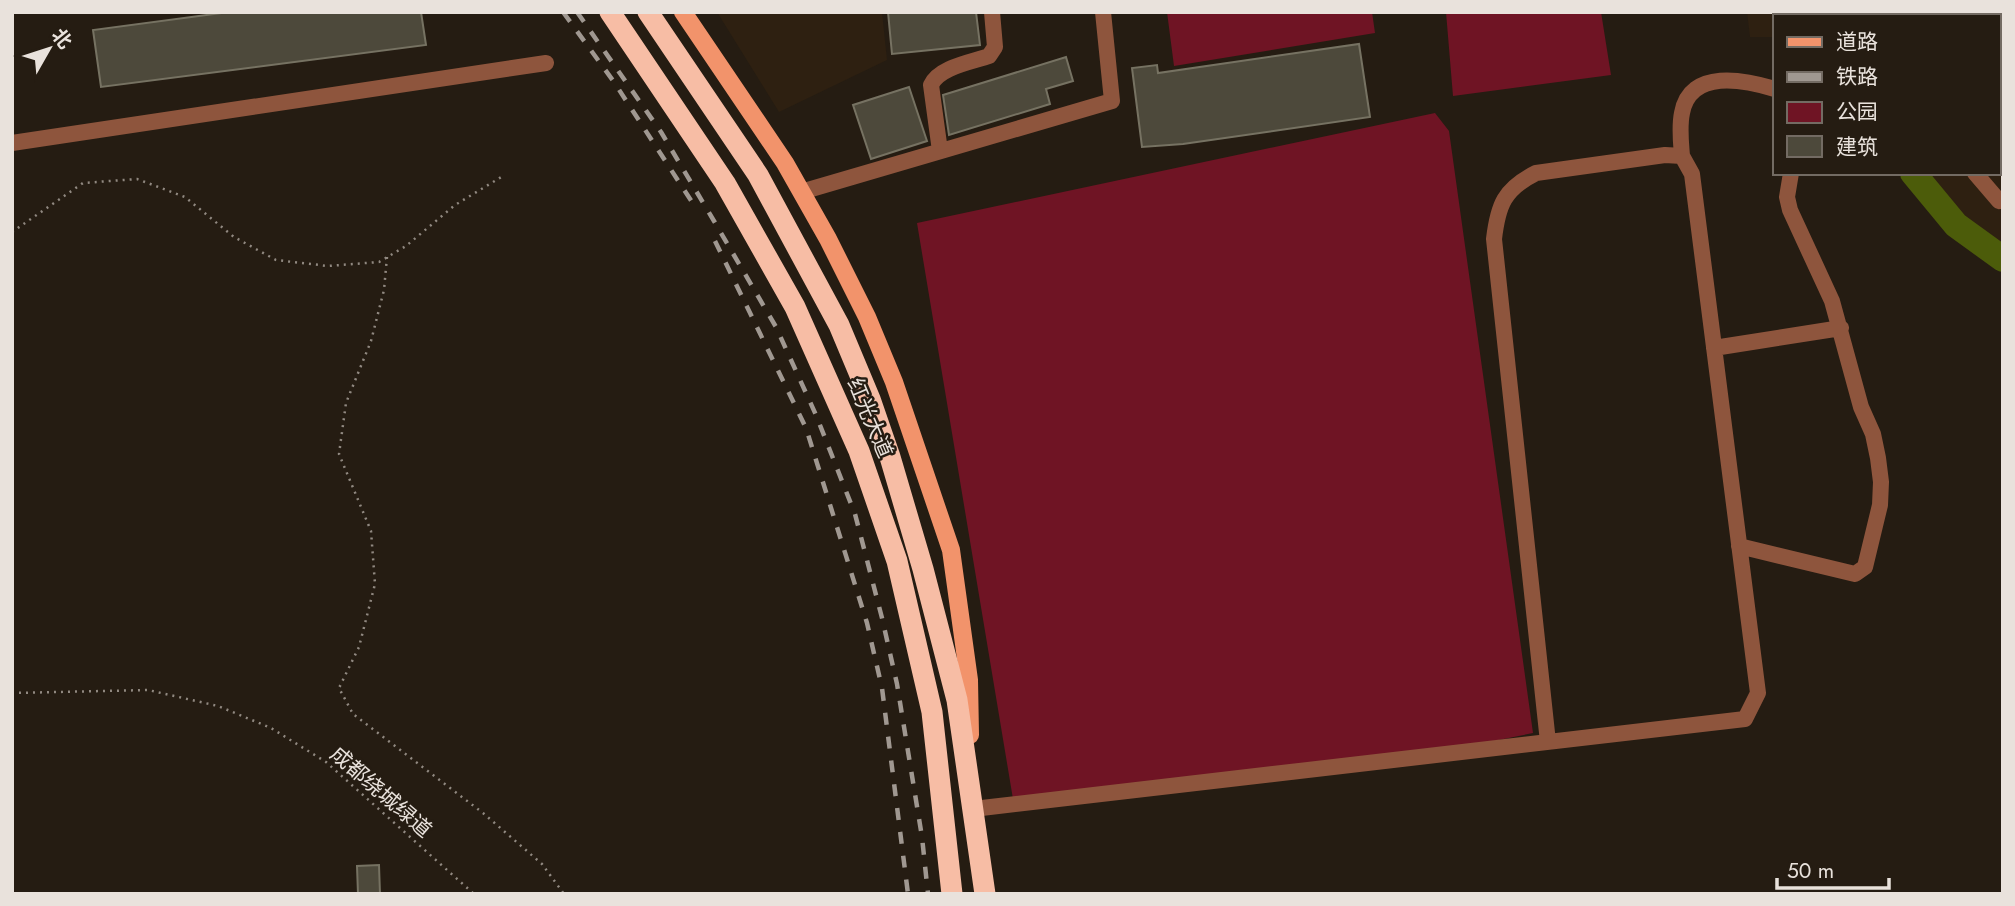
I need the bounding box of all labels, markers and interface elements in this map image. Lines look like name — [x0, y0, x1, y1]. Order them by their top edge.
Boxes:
north arrow — [14, 14, 84, 84]
legend — [1773, 14, 2001, 175]
text: 北 — [45, 23, 78, 55]
text: 道路 — [1836, 27, 1878, 57]
text: 铁路 — [1836, 62, 1878, 92]
text: 公园 — [1836, 97, 1878, 127]
text: 建筑 — [1836, 132, 1878, 162]
street label: 红光大道 — [840, 373, 900, 463]
street label: 成都绕城绿道 — [324, 739, 438, 845]
scale bar — [1777, 846, 1889, 890]
text: 50 m — [1787, 856, 1834, 886]

